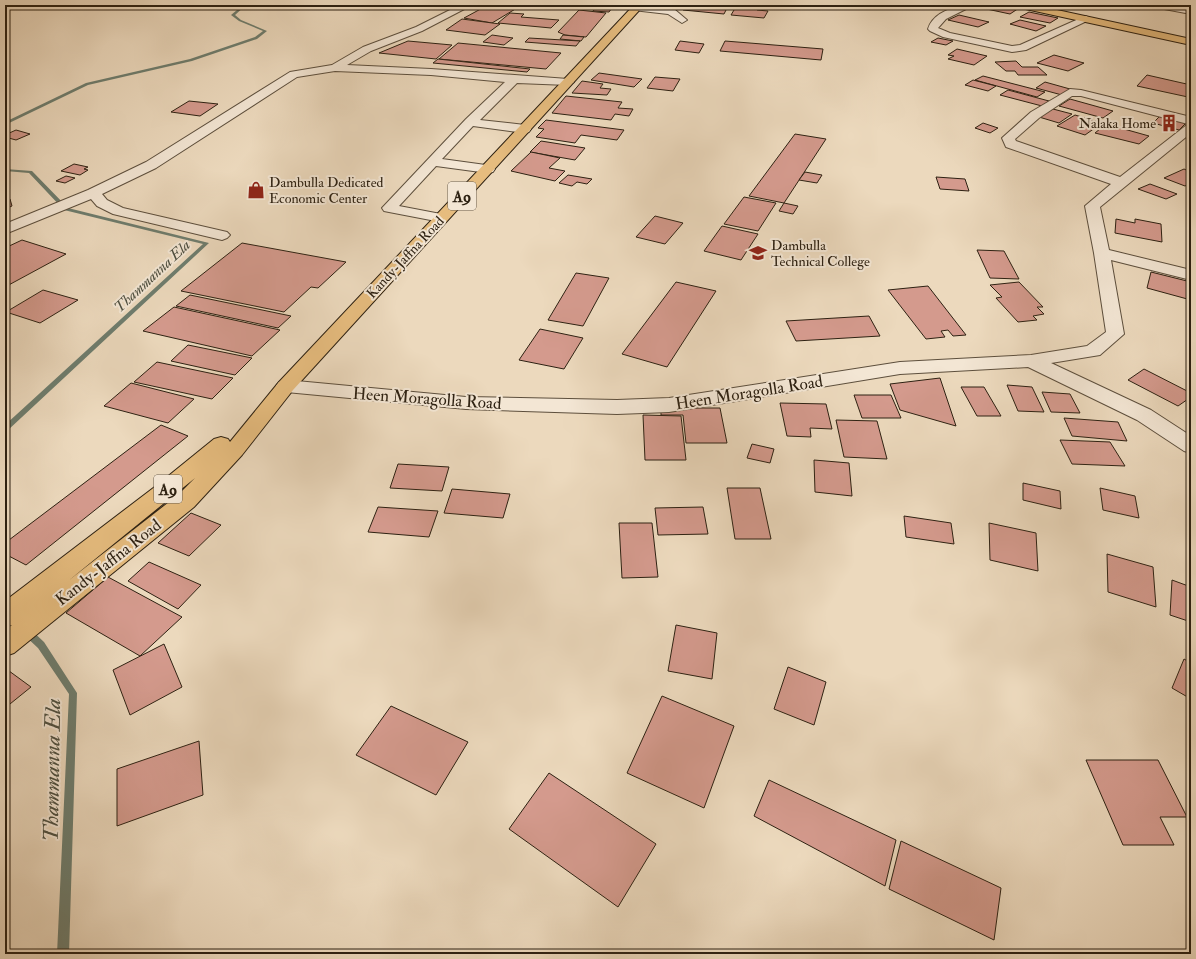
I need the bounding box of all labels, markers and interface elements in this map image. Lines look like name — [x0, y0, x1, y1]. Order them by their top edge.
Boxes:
building icon: Nalaka Home — [1159, 113, 1179, 133]
place label: Nalaka Home — [1079, 115, 1156, 132]
place label: Dambulla Dedicated Economic Center — [269, 174, 383, 207]
shop icon: Dambulla Dedicated Economic Center — [246, 180, 266, 200]
road number: A9 — [448, 182, 476, 210]
street label: Kandy-Jaffna Road — [363, 213, 449, 303]
water label: Thammanna Ela — [110, 236, 195, 317]
place label: Dambulla Technical College — [771, 237, 870, 270]
school or university icon: Dambulla Technical College — [748, 243, 768, 263]
street label: Heen Moragolla Road — [674, 370, 825, 415]
street label: Heen Moragolla Road — [352, 383, 503, 414]
road number: A9 — [154, 475, 182, 503]
street label: Kandy-Jaffna Road — [51, 514, 167, 611]
water label: Thammanna Ela — [37, 698, 67, 842]

